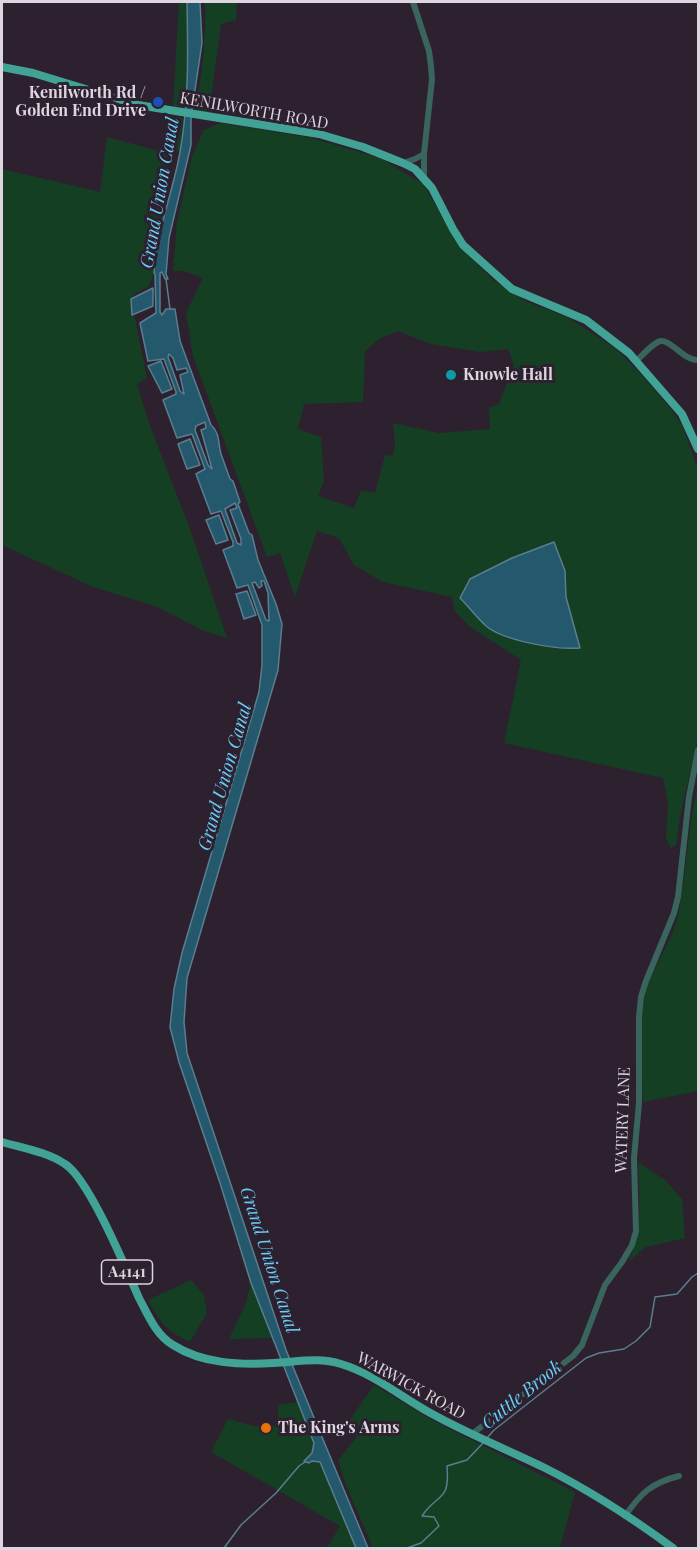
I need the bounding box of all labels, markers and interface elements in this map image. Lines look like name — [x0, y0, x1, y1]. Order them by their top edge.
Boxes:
place label: Kenilworth Rd / Golden End Drive — [15, 83, 146, 121]
street label: KENILWORTH ROAD — [178, 88, 330, 134]
marker: Kenilworth Rd / Golden End Drive — [151, 95, 165, 109]
water label: Grand Union Canal — [136, 116, 184, 270]
place label: Knowle Hall — [463, 365, 553, 385]
marker: Knowle Hall — [444, 368, 458, 382]
water label: Grand Union Canal — [194, 701, 256, 853]
street label: WATERY LANE — [612, 1067, 634, 1173]
water label: Grand Union Canal — [235, 1184, 303, 1336]
road number: A4141 — [102, 1260, 152, 1284]
street label: WARWICK ROAD — [353, 1348, 469, 1424]
water label: Cuttle Brook — [477, 1356, 567, 1434]
place label: The King's Arms — [278, 1418, 399, 1438]
marker: The King's Arms — [259, 1421, 273, 1435]

